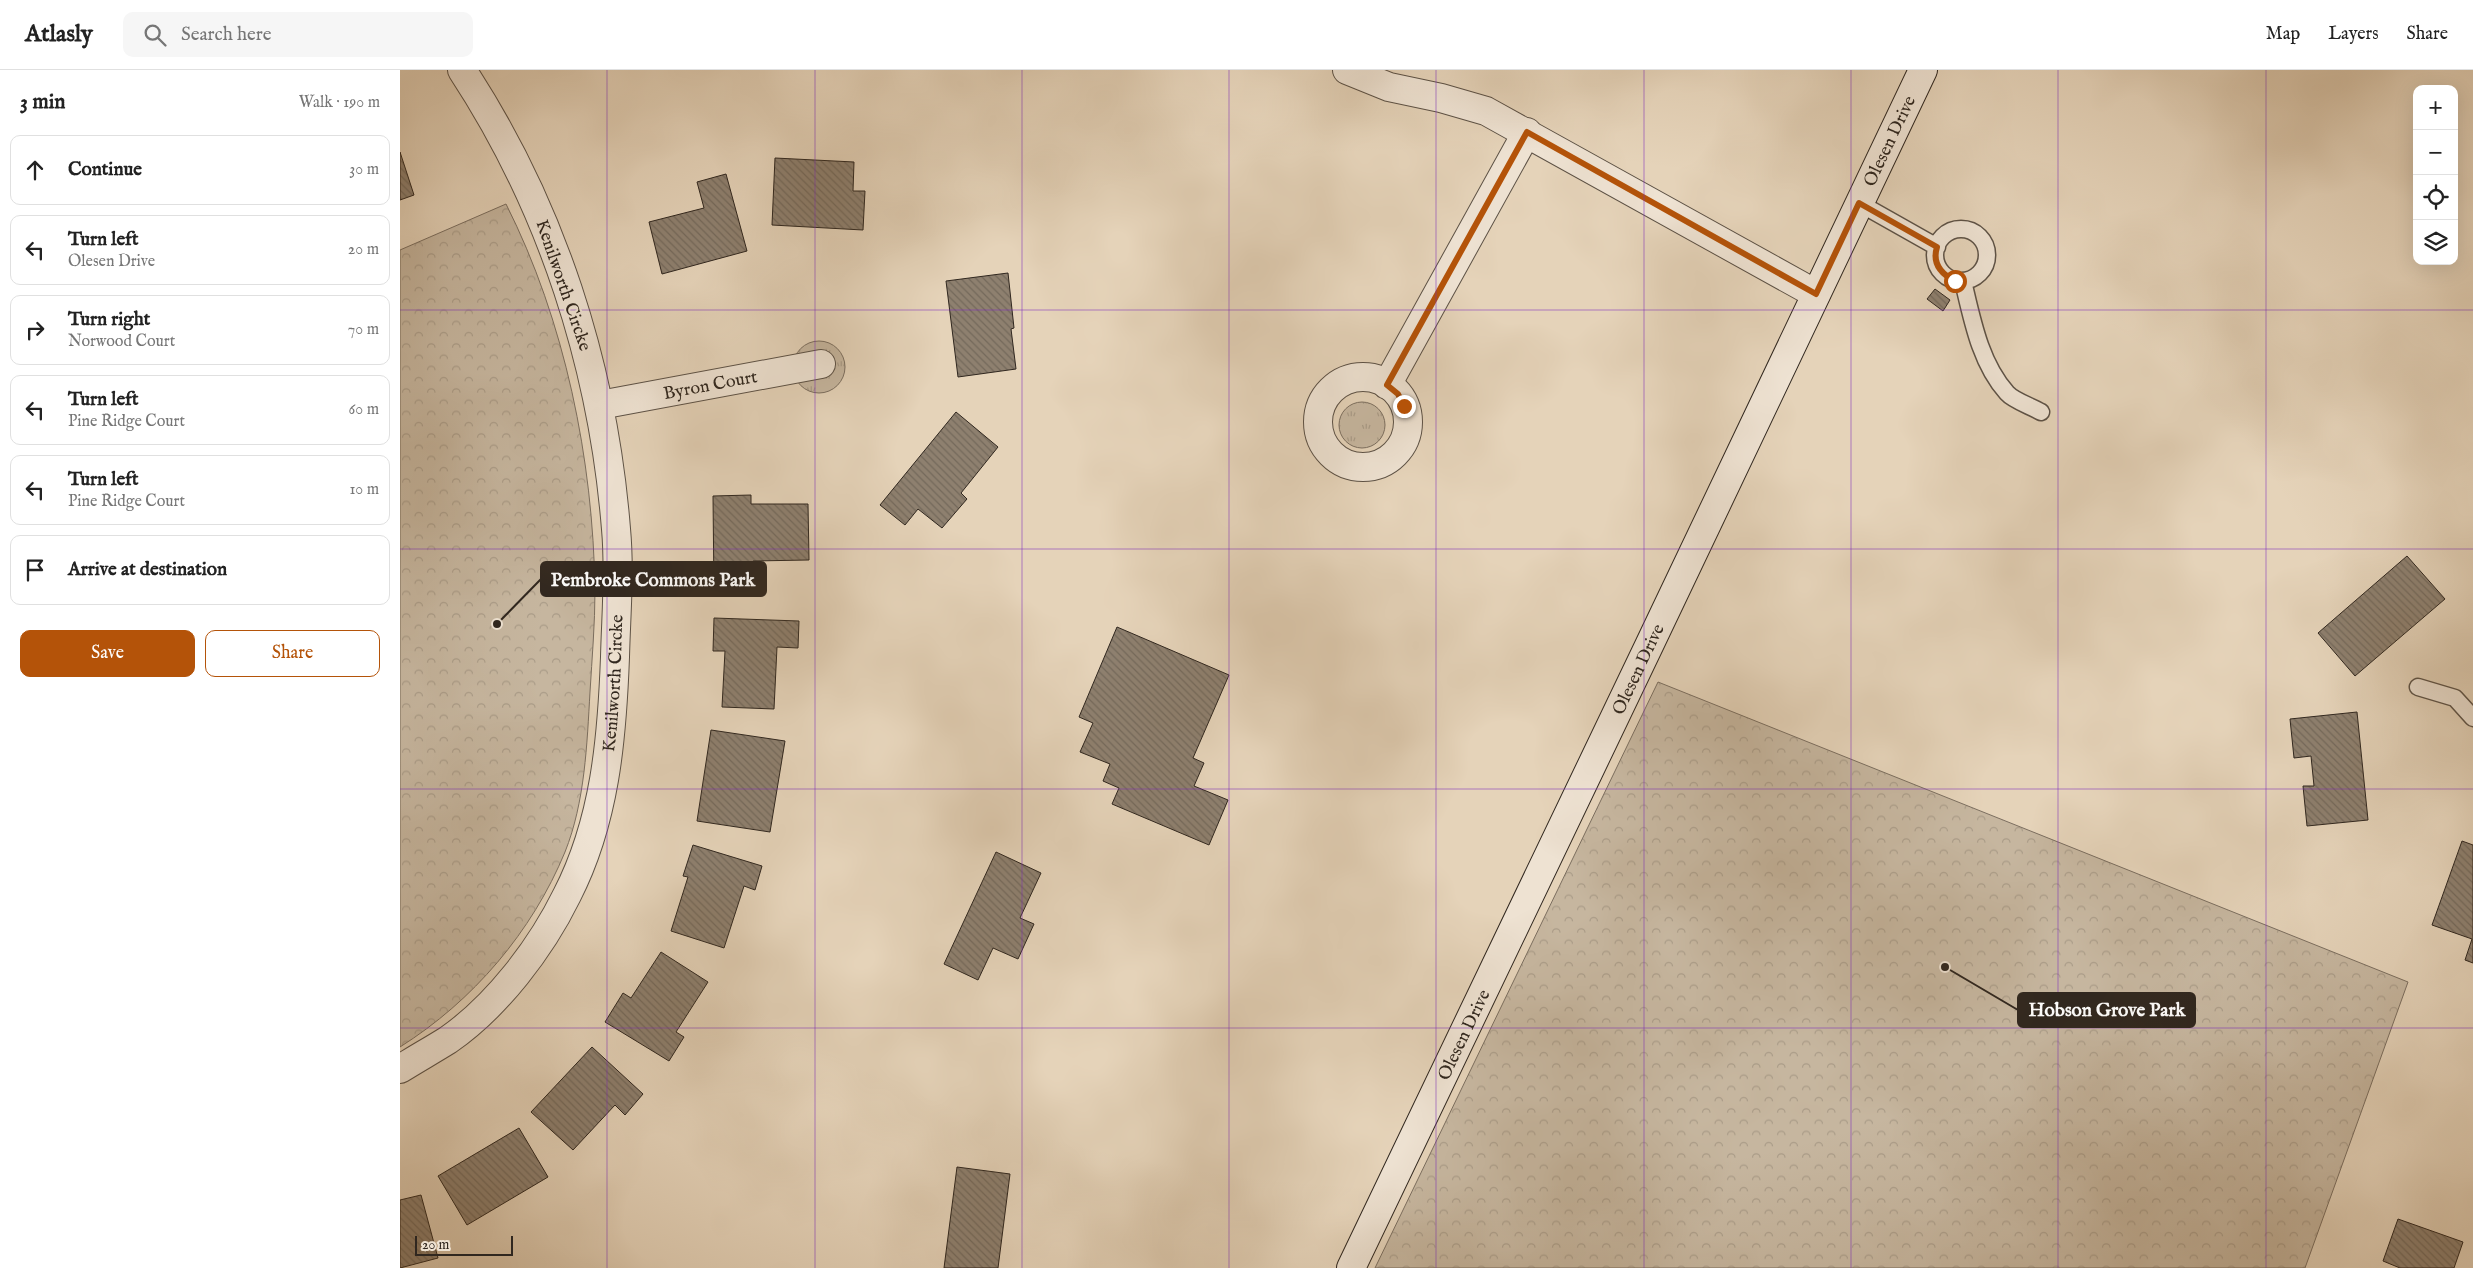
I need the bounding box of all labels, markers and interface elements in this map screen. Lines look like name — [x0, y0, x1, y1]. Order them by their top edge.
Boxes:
search box — [123, 12, 473, 57]
text: Atlasly — [25, 19, 93, 50]
icon: search — [141, 21, 169, 49]
text: Search here — [181, 23, 271, 47]
text: Map — [2266, 23, 2300, 46]
text: Layers — [2328, 23, 2379, 46]
text: Share — [2407, 23, 2448, 46]
map controls — [2413, 85, 2458, 265]
button: + — [2413, 85, 2458, 130]
text: 3 min — [20, 89, 65, 116]
street label: Olesen Drive — [1859, 92, 1922, 191]
text: Walk · 190 m — [299, 93, 380, 113]
button: − — [2413, 130, 2458, 175]
icon: ahead — [21, 156, 49, 184]
text: Continue — [68, 158, 142, 182]
text: 30 m — [349, 160, 379, 180]
button: locate — [2413, 175, 2458, 220]
street label: Kenilworth Circke — [529, 217, 596, 354]
button: layers — [2413, 220, 2458, 265]
text: Turn left — [68, 228, 139, 252]
icon: left — [21, 236, 49, 264]
text: 20 m — [348, 240, 379, 260]
text: Olesen Drive — [68, 252, 155, 272]
route start — [1944, 270, 1967, 293]
text: Turn right — [68, 308, 150, 332]
icon: right — [21, 316, 49, 344]
text: 70 m — [348, 320, 379, 340]
text: Norwood Court — [68, 332, 175, 352]
street label: Byron Court — [661, 366, 759, 406]
text: Turn left — [68, 388, 139, 412]
route end — [1393, 395, 1416, 418]
icon: left — [21, 396, 49, 424]
text: 60 m — [349, 400, 379, 420]
text: Pine Ridge Court — [68, 412, 185, 432]
text: Turn left — [68, 468, 139, 492]
icon: left — [21, 476, 49, 504]
text: 10 m — [349, 480, 379, 500]
text: Pine Ridge Court — [68, 492, 185, 512]
icon: arrive — [21, 556, 49, 584]
text: Arrive at destination — [68, 558, 227, 582]
callout: Pembroke Commons Park — [541, 562, 766, 596]
text: Pembroke Commons Park — [551, 569, 756, 593]
street label: Kenilworth Circke — [598, 614, 630, 753]
street label: Olesen Drive — [1608, 621, 1671, 719]
button: Save — [20, 630, 195, 677]
button: Share — [205, 630, 380, 677]
street label: Olesen Drive — [1433, 986, 1496, 1085]
callout: Hobson Grove Park — [2018, 993, 2195, 1027]
text: Hobson Grove Park — [2028, 999, 2186, 1023]
scale bar — [415, 1233, 512, 1256]
text: 20 m — [422, 1236, 449, 1254]

